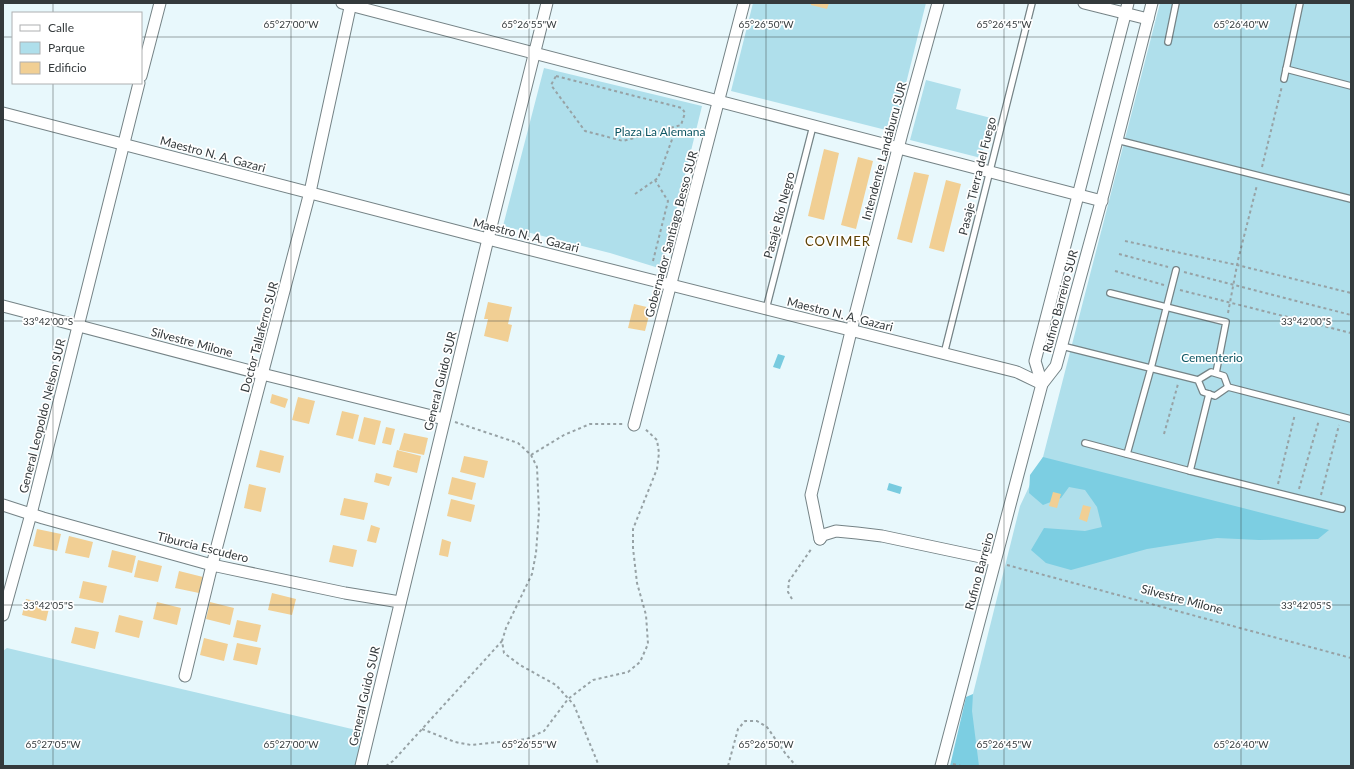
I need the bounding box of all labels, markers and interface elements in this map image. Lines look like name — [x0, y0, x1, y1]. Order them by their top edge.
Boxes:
legend — [12, 12, 142, 84]
text: 65°27'00"W — [263, 18, 319, 30]
text: 65°26'55"W — [501, 18, 557, 30]
text: 65°26'50"W — [738, 18, 794, 30]
text: 65°26'45"W — [976, 18, 1032, 30]
text: 65°26'40"W — [1213, 18, 1269, 30]
text: Calle — [48, 20, 74, 35]
text: Parque — [48, 40, 85, 55]
text: Edificio — [48, 60, 87, 75]
street label: Intendente Landáburu SUR — [858, 80, 910, 222]
street label: Pasaje Tierra del Fuego — [955, 115, 999, 237]
park label: Plaza La Alemana — [615, 124, 706, 139]
street label: Maestro N. A. Gazari — [159, 133, 268, 175]
street label: Gobernador Santiago Besso SUR — [642, 149, 701, 319]
street label: Pasaje Río Negro — [760, 170, 798, 260]
street label: Maestro N. A. Gazari — [471, 215, 581, 255]
district label: COVIMER — [805, 233, 871, 249]
street label: Rufino Barreiro SUR — [1039, 248, 1081, 354]
street label: Doctor Tallaferro SUR — [237, 279, 281, 394]
street label: Maestro N. A. Gazari — [785, 294, 895, 334]
text: 33°42'00"S — [23, 315, 73, 327]
text: 33°42'00"S — [1281, 315, 1331, 327]
street label: Silvestre Milone — [149, 324, 235, 360]
street label: General Guido SUR — [420, 329, 460, 432]
street label: General Leopoldo Nelson SUR — [16, 337, 69, 495]
park label: Cementerio — [1181, 350, 1243, 365]
street label: Tiburcia Escudero — [156, 528, 250, 566]
street label: Rufino Barreiro — [961, 530, 997, 611]
street label: Silvestre Milone — [1139, 581, 1225, 617]
text: 33°42'05"S — [23, 599, 73, 611]
text: 33°42'05"S — [1281, 599, 1331, 611]
street label: General Guido SUR — [345, 644, 383, 747]
text: 65°27'05"W — [25, 738, 81, 750]
text: 65°27'00"W — [263, 738, 319, 750]
text: 65°26'55"W — [501, 738, 557, 750]
text: 65°26'50"W — [738, 738, 794, 750]
text: 65°26'45"W — [976, 738, 1032, 750]
text: 65°26'40"W — [1213, 738, 1269, 750]

